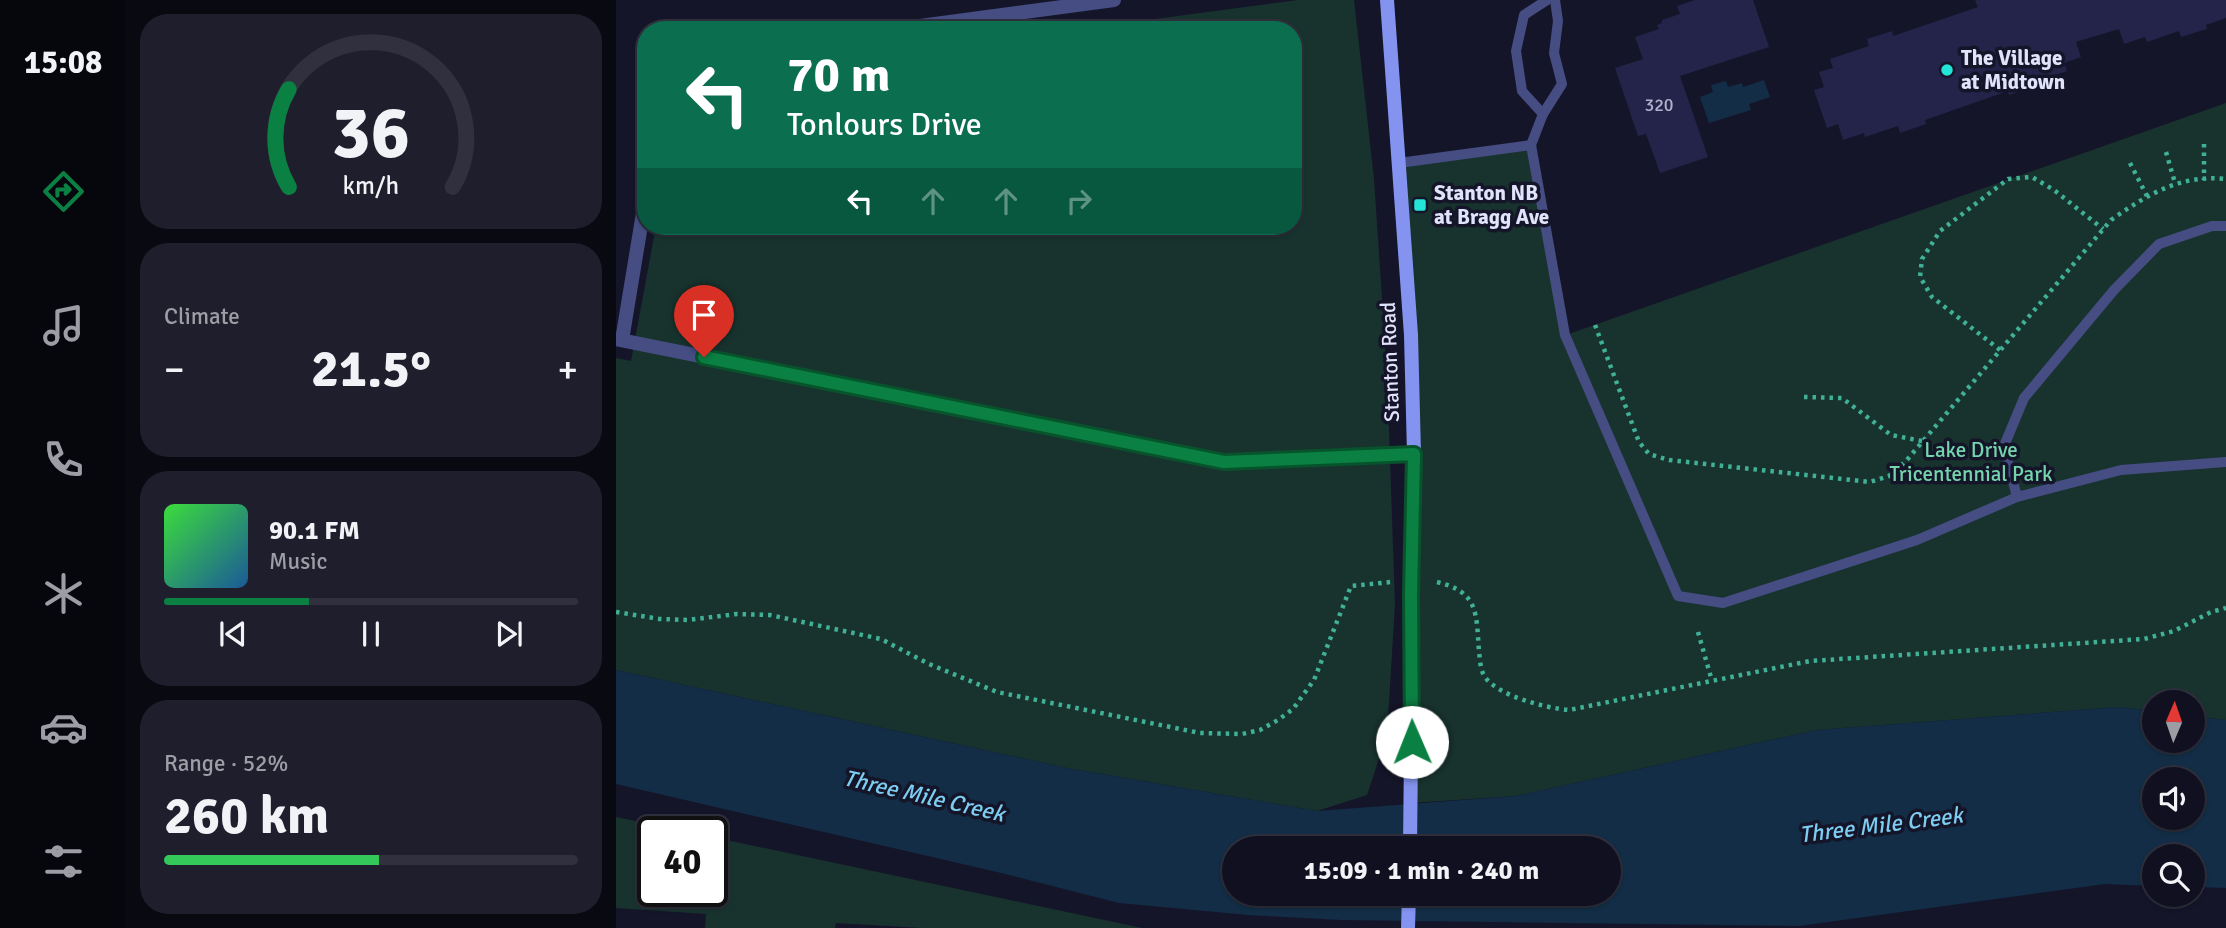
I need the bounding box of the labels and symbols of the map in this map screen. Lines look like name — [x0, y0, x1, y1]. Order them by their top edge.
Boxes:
place label: The Village at Midtown — [1961, 45, 2065, 95]
marker: The Village at Midtown — [1939, 62, 1955, 78]
house number: 320 — [1644, 94, 1674, 116]
place label: Stanton NB at Bragg Ave — [1434, 180, 1549, 230]
marker: Stanton NB at Bragg Ave — [1412, 197, 1428, 213]
pin — [674, 285, 734, 357]
street label: Stanton Road — [1375, 301, 1405, 423]
park label: Lake Drive Tricentennial Park — [1890, 437, 2053, 487]
north arrow — [2142, 690, 2205, 752]
position arrow — [1375, 705, 1449, 779]
water label: Three Mile Creek — [841, 763, 1010, 829]
water label: Three Mile Creek — [1798, 800, 1967, 849]
speed limit sign: 40 — [637, 816, 728, 907]

